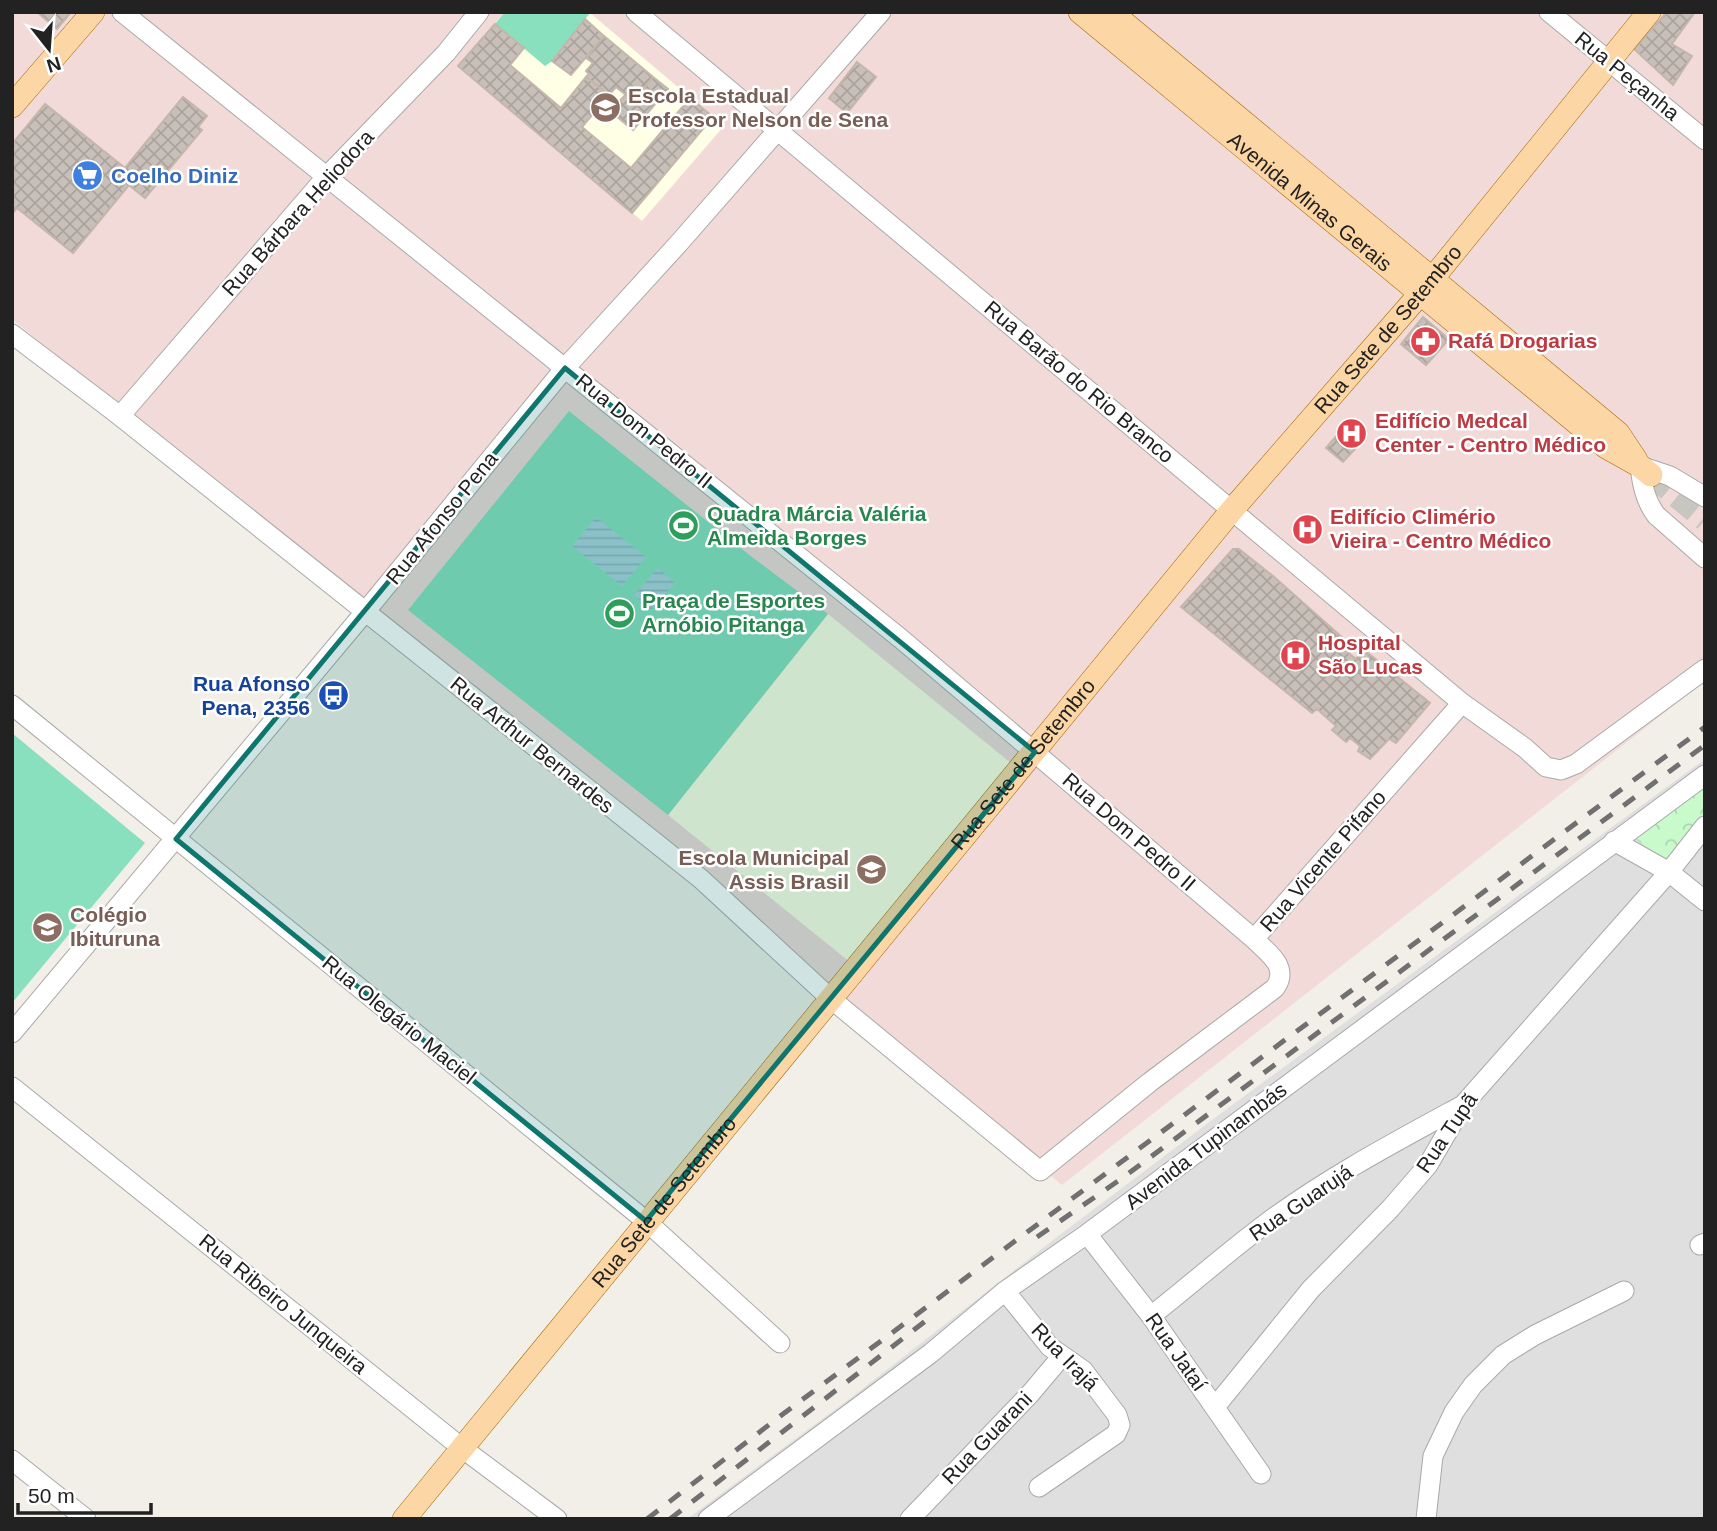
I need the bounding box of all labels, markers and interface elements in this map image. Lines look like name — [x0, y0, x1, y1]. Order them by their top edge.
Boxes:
north arrow — [14, 14, 84, 84]
street label: Rua Peçanha — [1571, 27, 1684, 125]
text: N — [44, 53, 63, 77]
place label: Escola Estadual Professor Nelson de Sena — [628, 84, 889, 131]
school or university icon: Escola Estadual Professor Nelson de Sena — [588, 91, 622, 125]
street label: Rua Bárbara Heliodora — [217, 125, 378, 300]
street label: Avenida Minas Gerais — [1224, 127, 1396, 276]
supermarket icon: Coelho Diniz — [71, 159, 105, 193]
place label: Coelho Diniz — [111, 164, 238, 187]
street label: Rua Sete de Setembro — [1310, 240, 1466, 418]
street label: Rua Barão do Rio Branco — [980, 296, 1178, 467]
pharmacy icon: Rafá Drogarias — [1408, 324, 1442, 358]
place label: Rafá Drogarias — [1448, 329, 1597, 352]
street label: Rua Dom Pedro II — [572, 369, 717, 492]
place label: Edifício Medcal Center - Centro Médico — [1375, 409, 1606, 456]
hospital icon: Edifício Medcal Center - Centro Médico — [1335, 416, 1369, 450]
street label: Rua Afonso Pena — [381, 447, 502, 588]
place label: Quadra Márcia Valéria Almeida Borges — [707, 502, 927, 549]
place label: Edifício Climério Vieira - Centro Médico — [1330, 505, 1551, 552]
sports icon: Quadra Márcia Valéria Almeida Borges — [667, 509, 701, 543]
hospital icon: Edifício Climério Vieira - Centro Médico — [1290, 512, 1324, 546]
place label: Praça de Esportes Arnóbio Pitanga — [642, 589, 825, 636]
sports icon: Praça de Esportes Arnóbio Pitanga — [602, 596, 636, 630]
place label: Hospital São Lucas — [1318, 631, 1423, 678]
hospital icon: Hospital São Lucas — [1278, 638, 1312, 672]
place label: Rua Afonso Pena, 2356 — [193, 672, 310, 719]
street label: Rua Arthur Bernardes — [446, 672, 618, 817]
street label: Rua Sete de Setembro — [946, 674, 1099, 854]
bus stop icon: Rua Afonso Pena, 2356 — [316, 679, 350, 713]
street label: Rua Dom Pedro II — [1058, 768, 1200, 895]
street label: Rua Vicente Pifano — [1255, 785, 1390, 936]
place label: Escola Municipal Assis Brasil — [679, 846, 849, 893]
school or university icon: Escola Municipal Assis Brasil — [855, 853, 889, 887]
place label: Colégio Ibituruna — [70, 903, 160, 950]
school or university icon: Colégio Ibituruna — [30, 910, 64, 944]
street label: Rua Olegário Maciel — [318, 951, 480, 1088]
street label: Avenida Tupinambás — [1121, 1078, 1291, 1214]
street label: Rua Tupã — [1412, 1088, 1482, 1177]
street label: Rua Sete de Setembro — [587, 1112, 740, 1292]
street label: Rua Guarujá — [1245, 1160, 1357, 1245]
street label: Rua Ribeiro Junqueira — [195, 1229, 372, 1378]
street label: Rua Jataí — [1141, 1308, 1212, 1395]
street label: Rua Irajá — [1027, 1318, 1103, 1396]
street label: Rua Guarani — [937, 1387, 1036, 1488]
scale bar — [18, 1472, 150, 1516]
text: 50 m — [28, 1484, 75, 1507]

